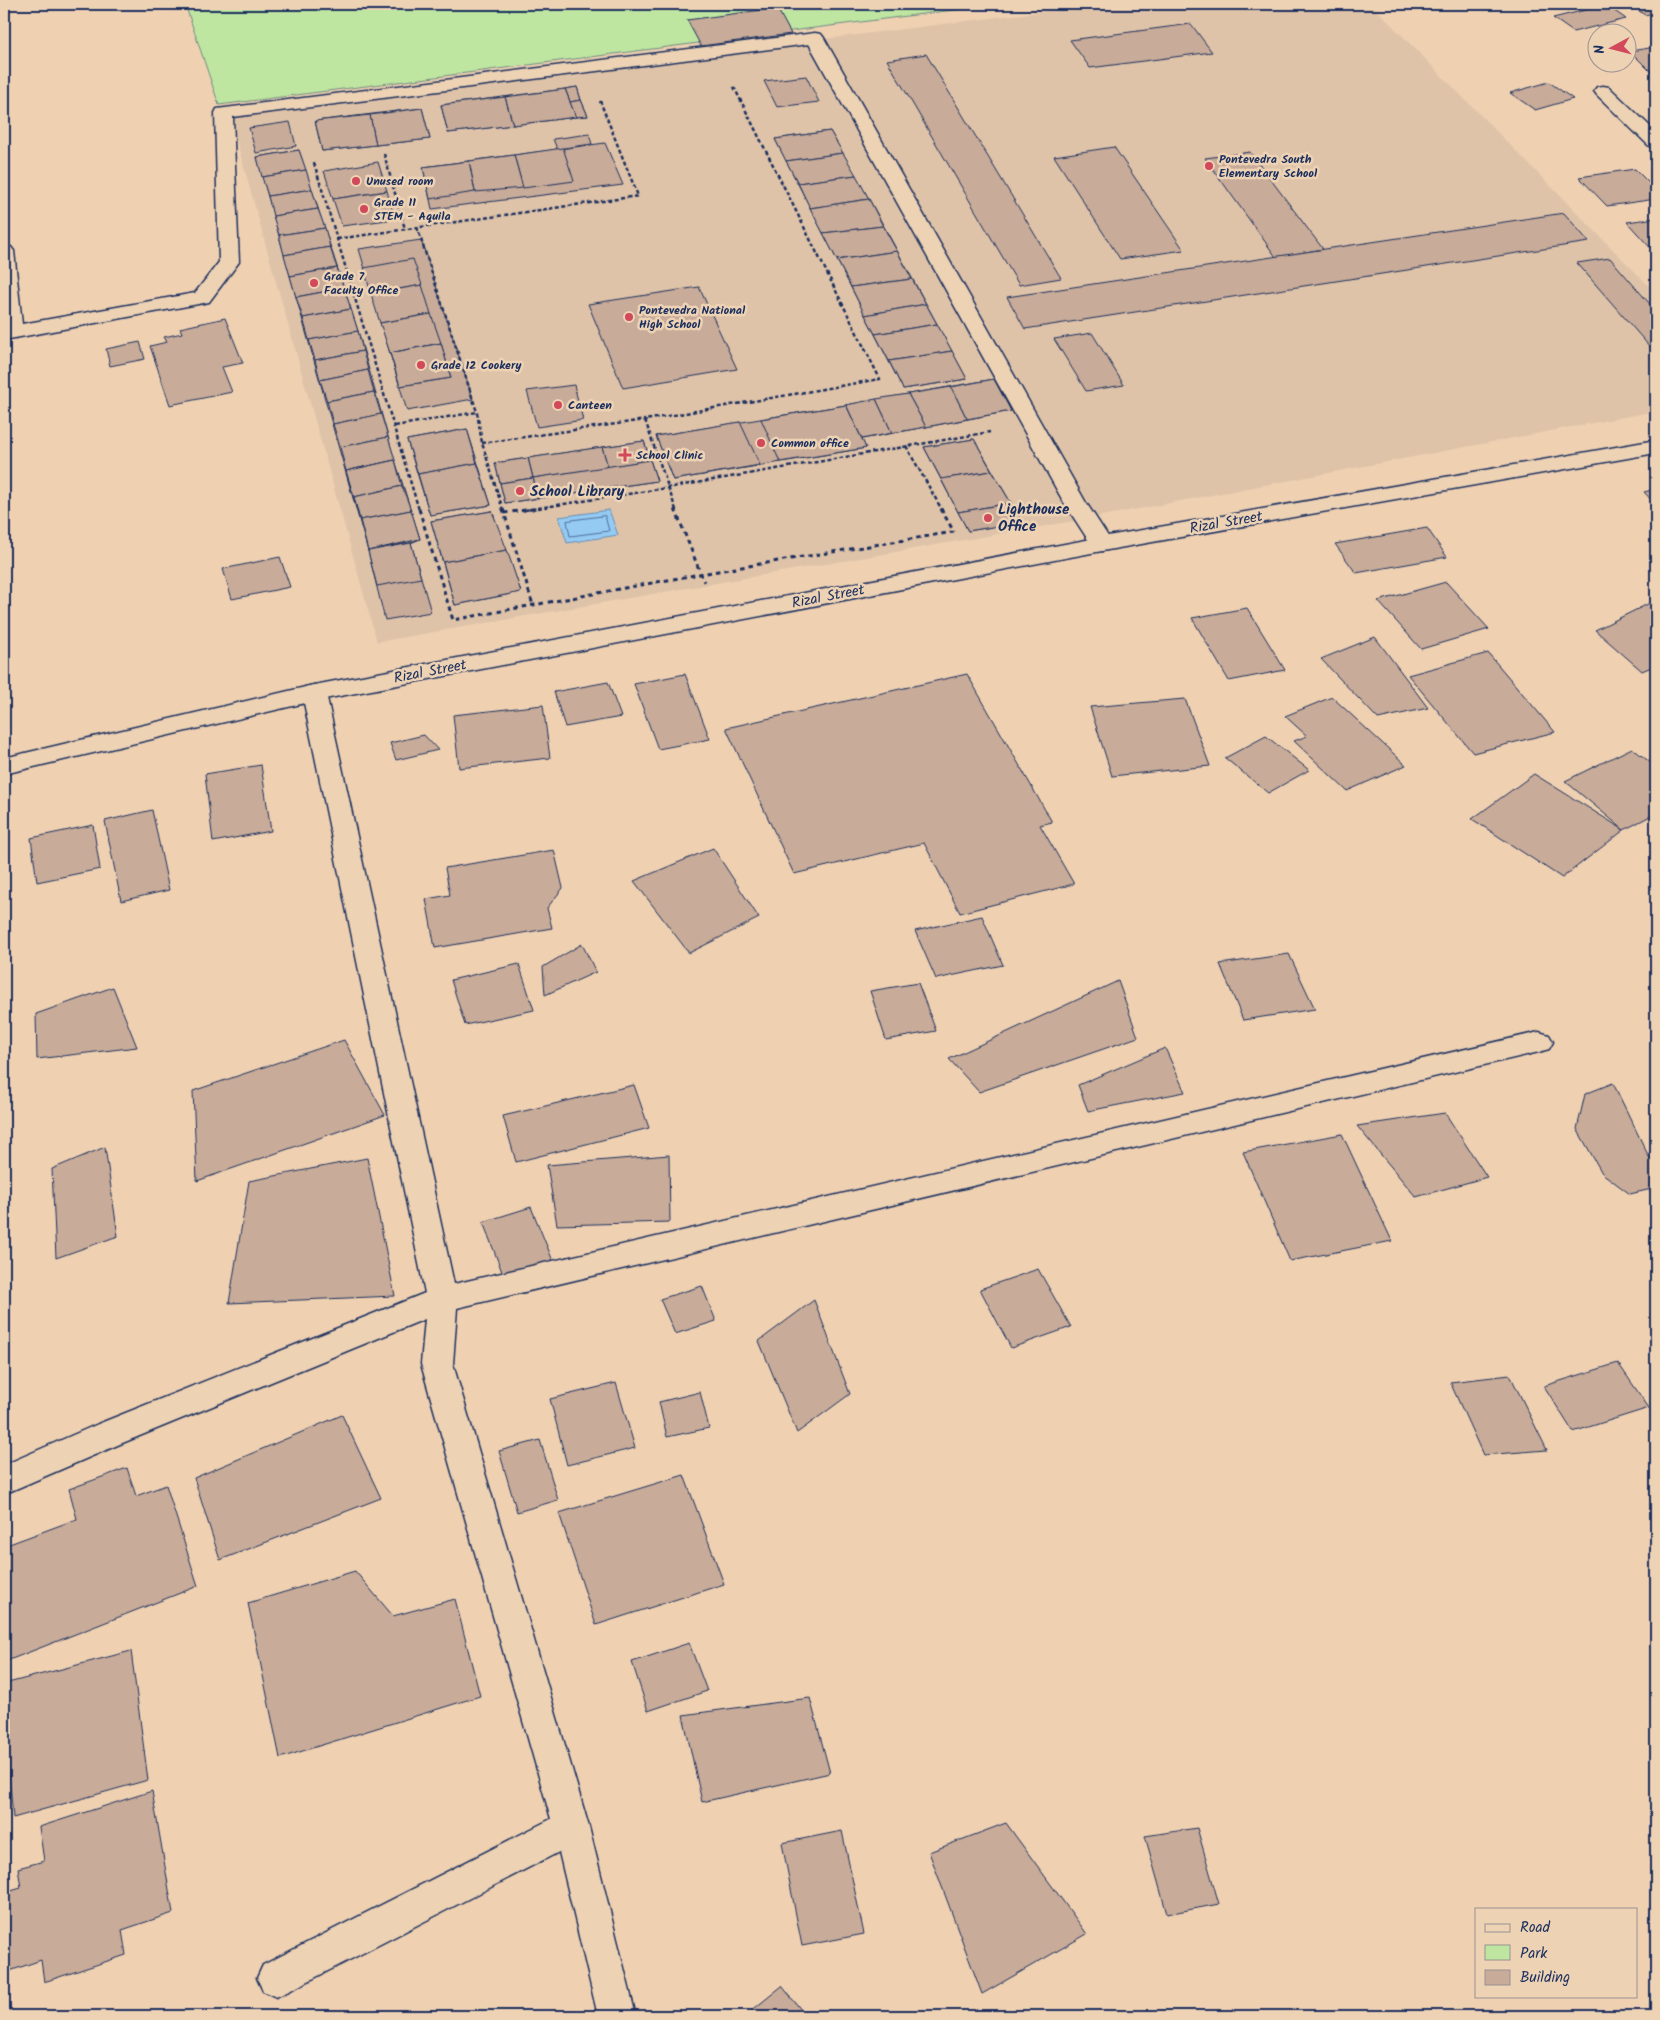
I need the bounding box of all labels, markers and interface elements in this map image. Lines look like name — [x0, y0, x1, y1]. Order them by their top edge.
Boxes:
north arrow — [1588, 22, 1638, 72]
text: N — [1589, 44, 1612, 55]
place label: Pontevedra South Elementary School — [1219, 150, 1318, 183]
marker: Pontevedra South Elementary School — [1203, 160, 1215, 172]
place label: Unused room — [366, 172, 433, 191]
marker: Unused room — [350, 175, 362, 187]
place label: Grade 11 STEM - Aquila — [374, 193, 451, 226]
marker: Grade 11 STEM - Aquila — [358, 203, 370, 215]
place label: Grade 7 Faculty Office — [324, 267, 399, 300]
marker: Grade 7 Faculty Office — [308, 277, 320, 289]
place label: Pontevedra National High School — [639, 301, 746, 334]
marker: Pontevedra National High School — [623, 311, 635, 323]
place label: Grade 12 Cookery — [431, 356, 522, 375]
marker: Grade 12 Cookery — [415, 359, 427, 371]
place label: Canteen — [568, 396, 612, 415]
marker: Canteen — [552, 399, 564, 411]
place label: Common office — [771, 434, 849, 453]
marker: Common office — [755, 437, 767, 449]
place label: School Clinic — [636, 446, 703, 465]
marker: School Clinic — [618, 448, 632, 462]
place label: School Library — [530, 480, 625, 504]
marker: School Library — [514, 485, 526, 497]
place label: Lighthouse Office — [998, 498, 1070, 539]
street label: Rizal Street — [1188, 505, 1265, 541]
marker: Lighthouse Office — [982, 512, 994, 524]
street label: Rizal Street — [790, 578, 867, 616]
street label: Rizal Street — [392, 653, 469, 691]
legend — [1475, 1908, 1638, 1998]
text: Road — [1520, 1916, 1551, 1940]
text: Park — [1520, 1942, 1548, 1966]
text: Building — [1520, 1966, 1570, 1990]

